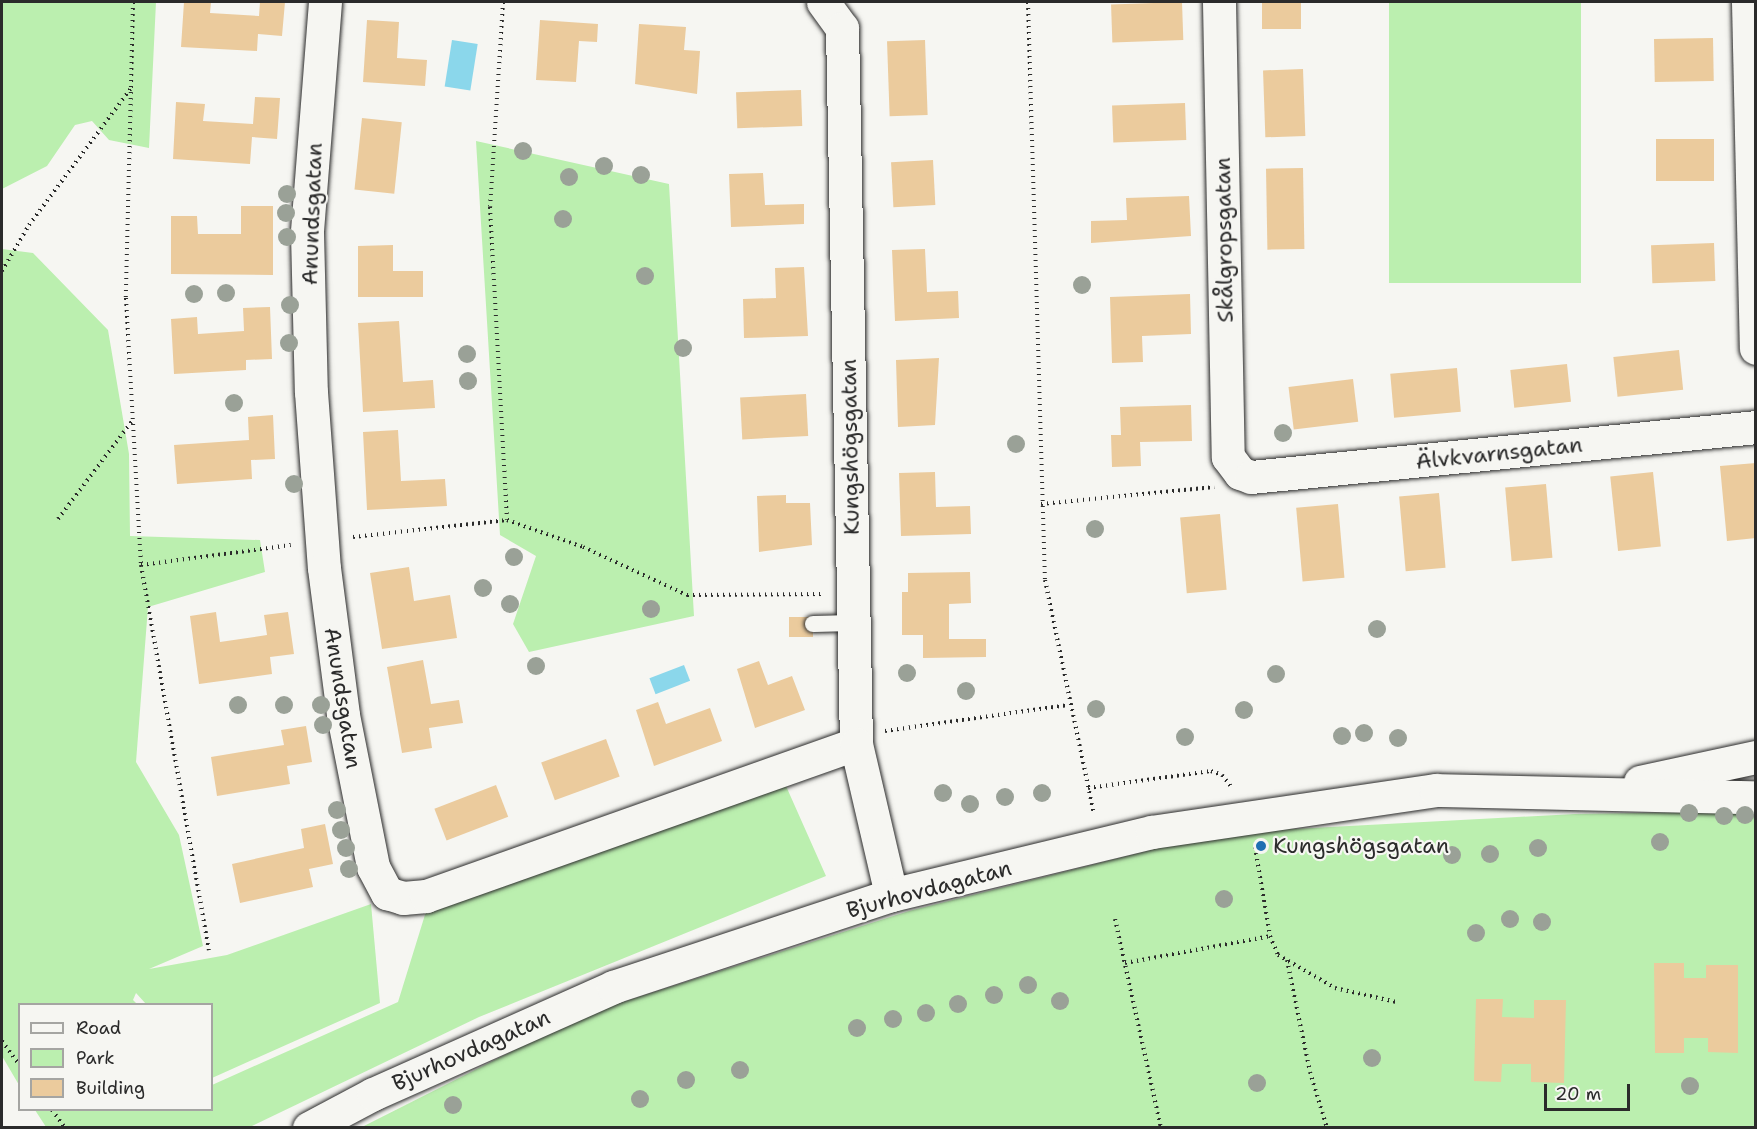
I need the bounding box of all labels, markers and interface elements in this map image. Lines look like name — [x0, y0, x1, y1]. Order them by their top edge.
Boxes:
street label: Anundsgatan — [296, 142, 328, 286]
street label: Skålgropsgatan — [1209, 157, 1239, 323]
street label: Kungshögsgatan — [835, 359, 865, 535]
street label: Älvkvarnsgatan — [1414, 431, 1584, 475]
street label: Anundsgatan — [319, 626, 367, 770]
place label: Kungshögsgatan — [1273, 833, 1449, 859]
marker: Kungshögsgatan — [1254, 839, 1268, 853]
street label: Bjurhovdagatan — [844, 854, 1014, 924]
legend — [18, 1003, 213, 1111]
street label: Bjurhovdagatan — [388, 1003, 554, 1097]
text: Road — [76, 1016, 121, 1040]
text: Park — [76, 1046, 115, 1070]
scale bar — [1547, 1072, 1632, 1110]
text: Building — [76, 1076, 145, 1100]
text: 20 m — [1555, 1082, 1601, 1106]

